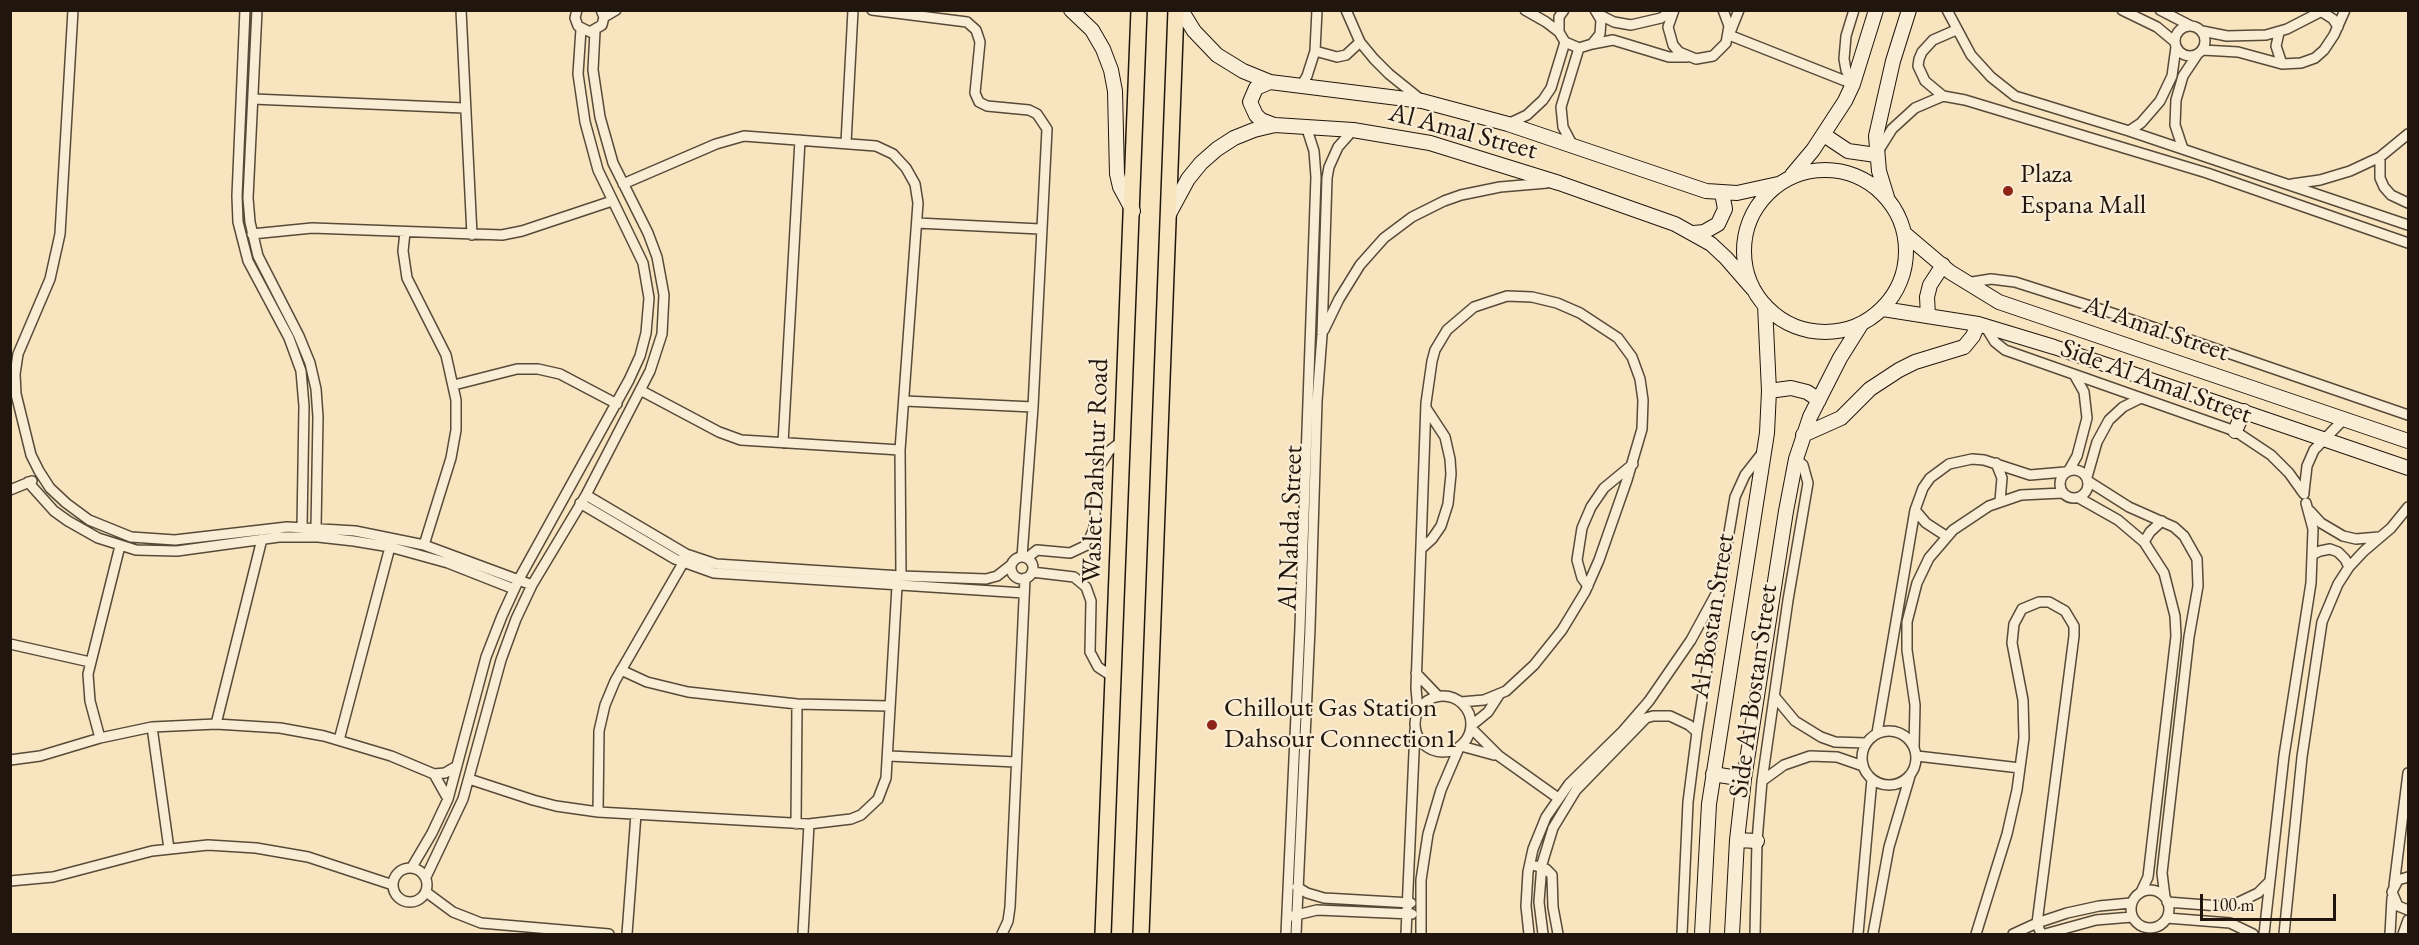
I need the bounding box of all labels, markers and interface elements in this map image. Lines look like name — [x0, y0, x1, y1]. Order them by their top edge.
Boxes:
street label: Al Amal Street — [1385, 97, 1541, 167]
place label: Plaza Espana Mall — [2020, 159, 2146, 222]
marker: Plaza Espana Mall — [2001, 184, 2015, 198]
street label: Al Amal Street — [2079, 289, 2233, 369]
street label: Side Al Amal Street — [2056, 332, 2256, 432]
street label: Waslet Dahshur Road — [1076, 358, 1116, 584]
street label: Al Nahda Street — [1272, 445, 1310, 611]
street label: Al Bostan Street — [1684, 531, 1742, 701]
street label: Side Al Bostan Street — [1723, 582, 1785, 800]
place label: Chillout Gas Station Dahsour Connection1 — [1224, 693, 1458, 756]
marker: Chillout Gas Station Dahsour Connection1 — [1205, 718, 1219, 732]
scale bar — [2203, 882, 2340, 920]
text: 100 m — [2211, 893, 2255, 916]

